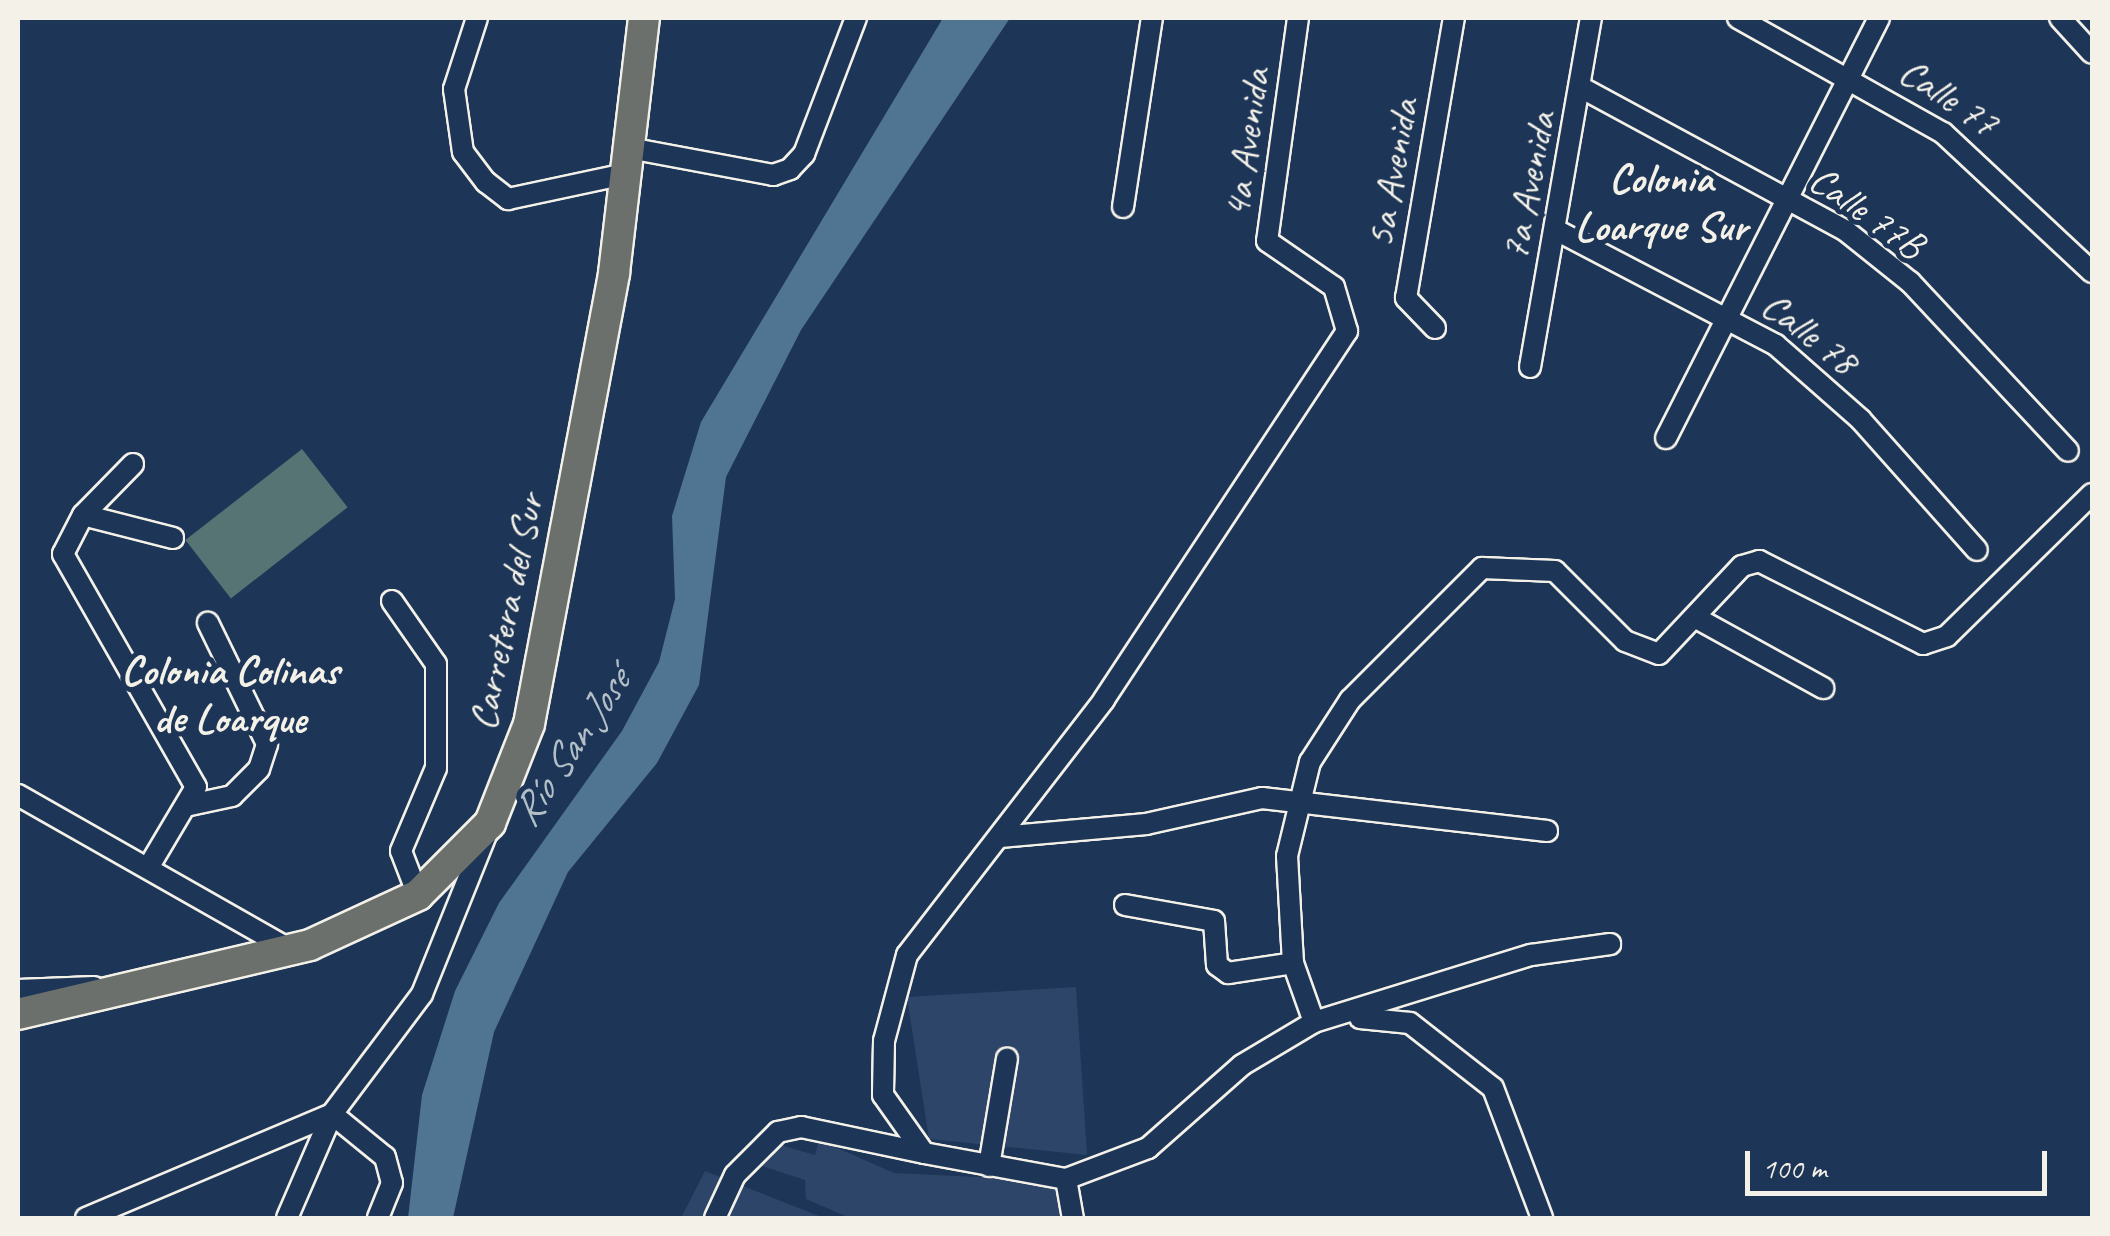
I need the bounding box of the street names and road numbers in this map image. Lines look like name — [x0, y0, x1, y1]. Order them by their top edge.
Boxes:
street label: Calle 77 — [1891, 47, 2007, 147]
street label: 4a Avenida — [1212, 66, 1280, 220]
street label: 5a Avenida — [1355, 96, 1429, 250]
street label: 7a Avenida — [1490, 108, 1566, 264]
street label: Calle 77B — [1800, 155, 1934, 269]
street label: Calle 78 — [1752, 281, 1868, 385]
street label: Carretera del Sur — [458, 490, 554, 734]

